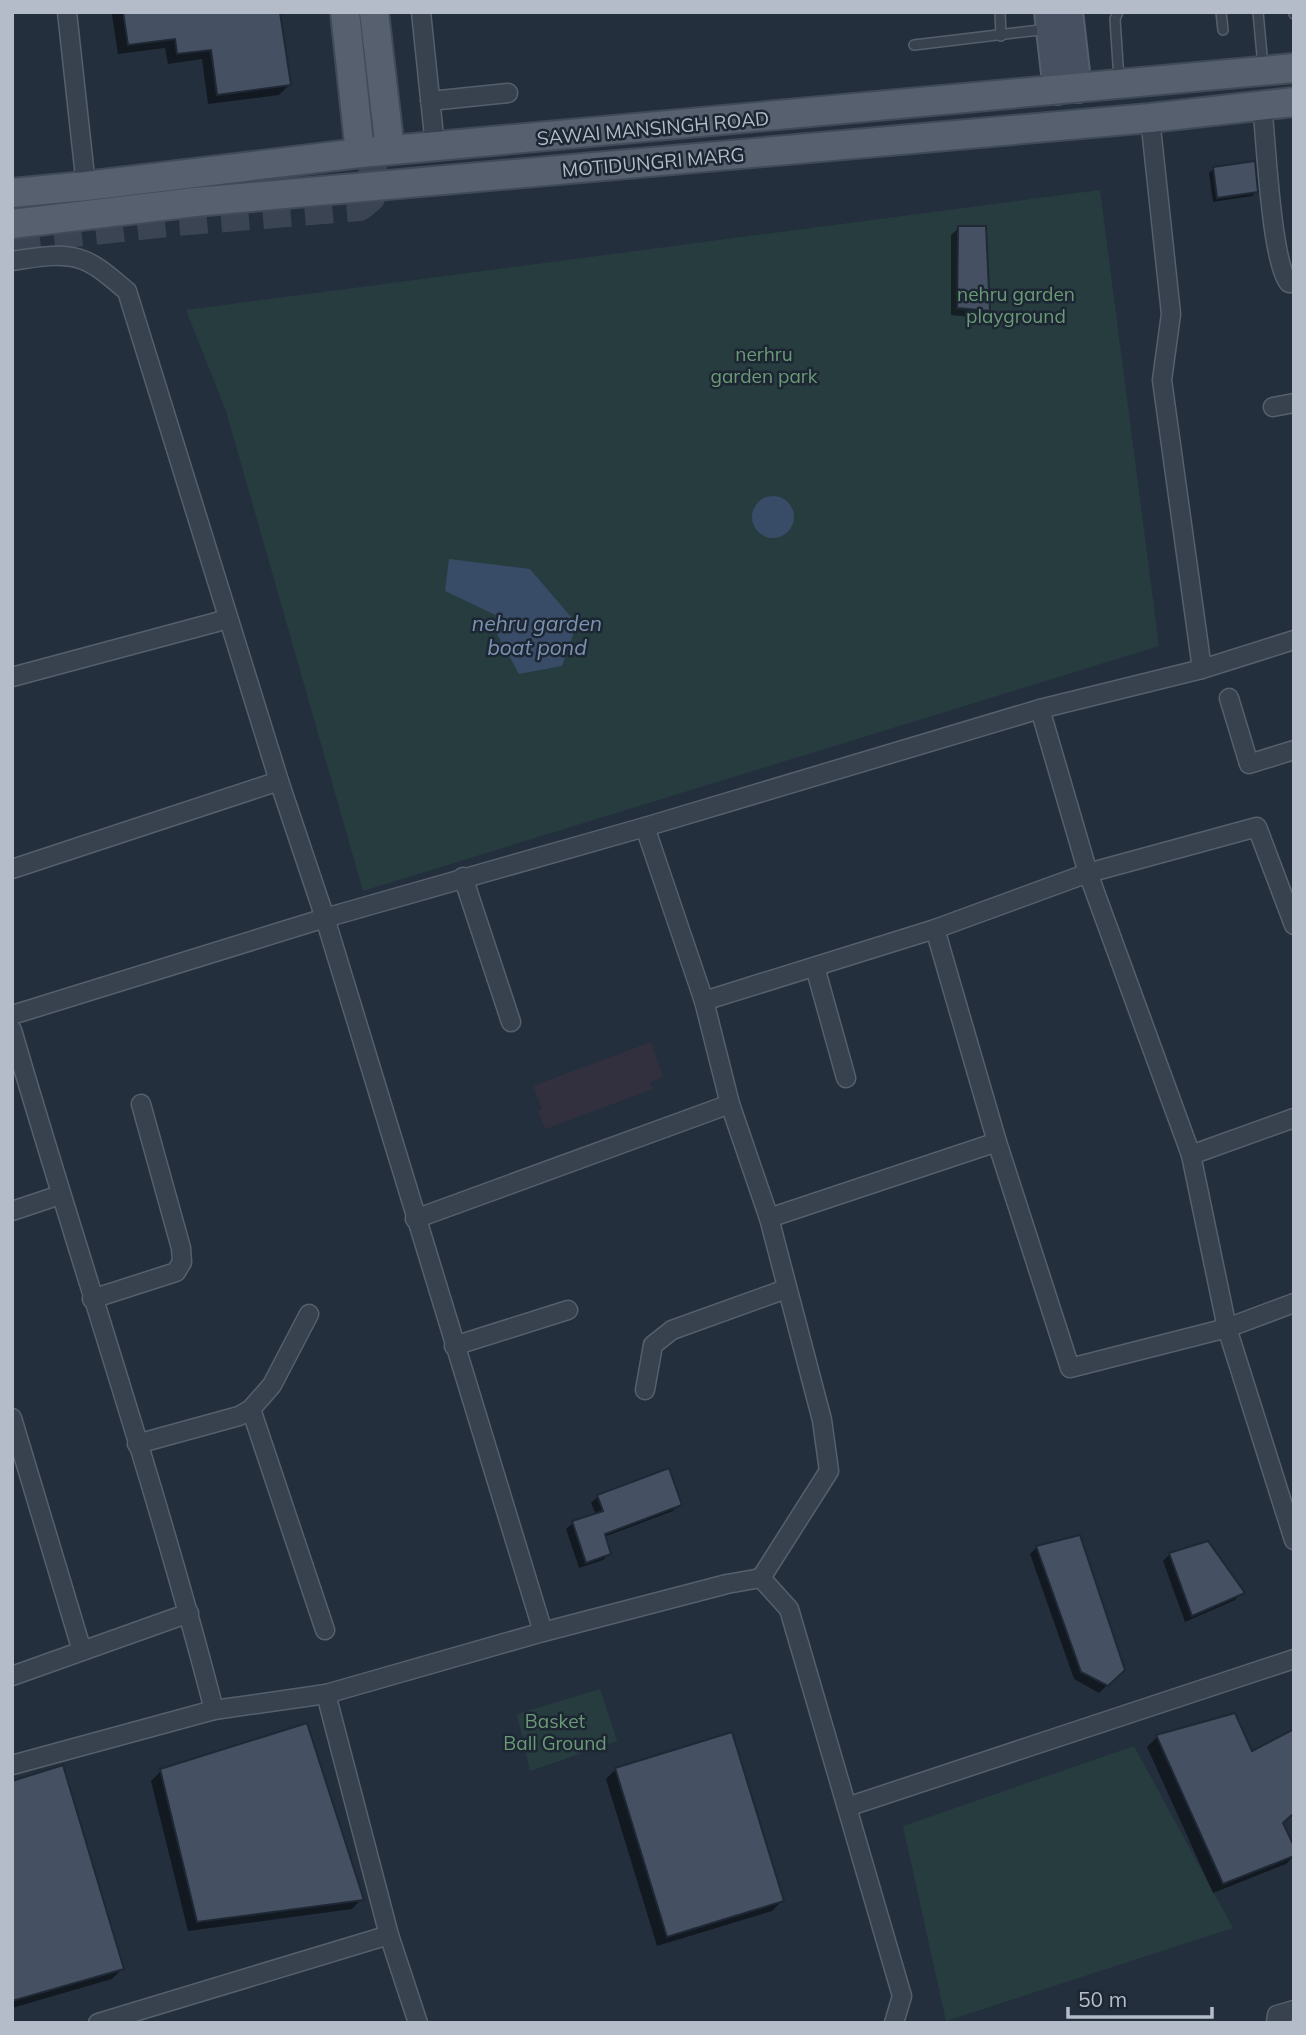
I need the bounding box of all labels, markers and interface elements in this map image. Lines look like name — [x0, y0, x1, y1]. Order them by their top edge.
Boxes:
street label: SAWAI MANSINGH ROAD — [536, 106, 770, 150]
street label: MOTIDUNGRI MARG — [561, 142, 745, 182]
park label: nehru garden playground — [957, 282, 1075, 328]
park label: nerhru garden park — [711, 342, 818, 388]
water label: nehru garden boat pond — [472, 610, 602, 660]
park label: Basket Ball Ground — [503, 1709, 607, 1755]
scale bar — [1068, 1976, 1212, 2020]
text: 50 m — [1078, 1986, 1127, 2012]

